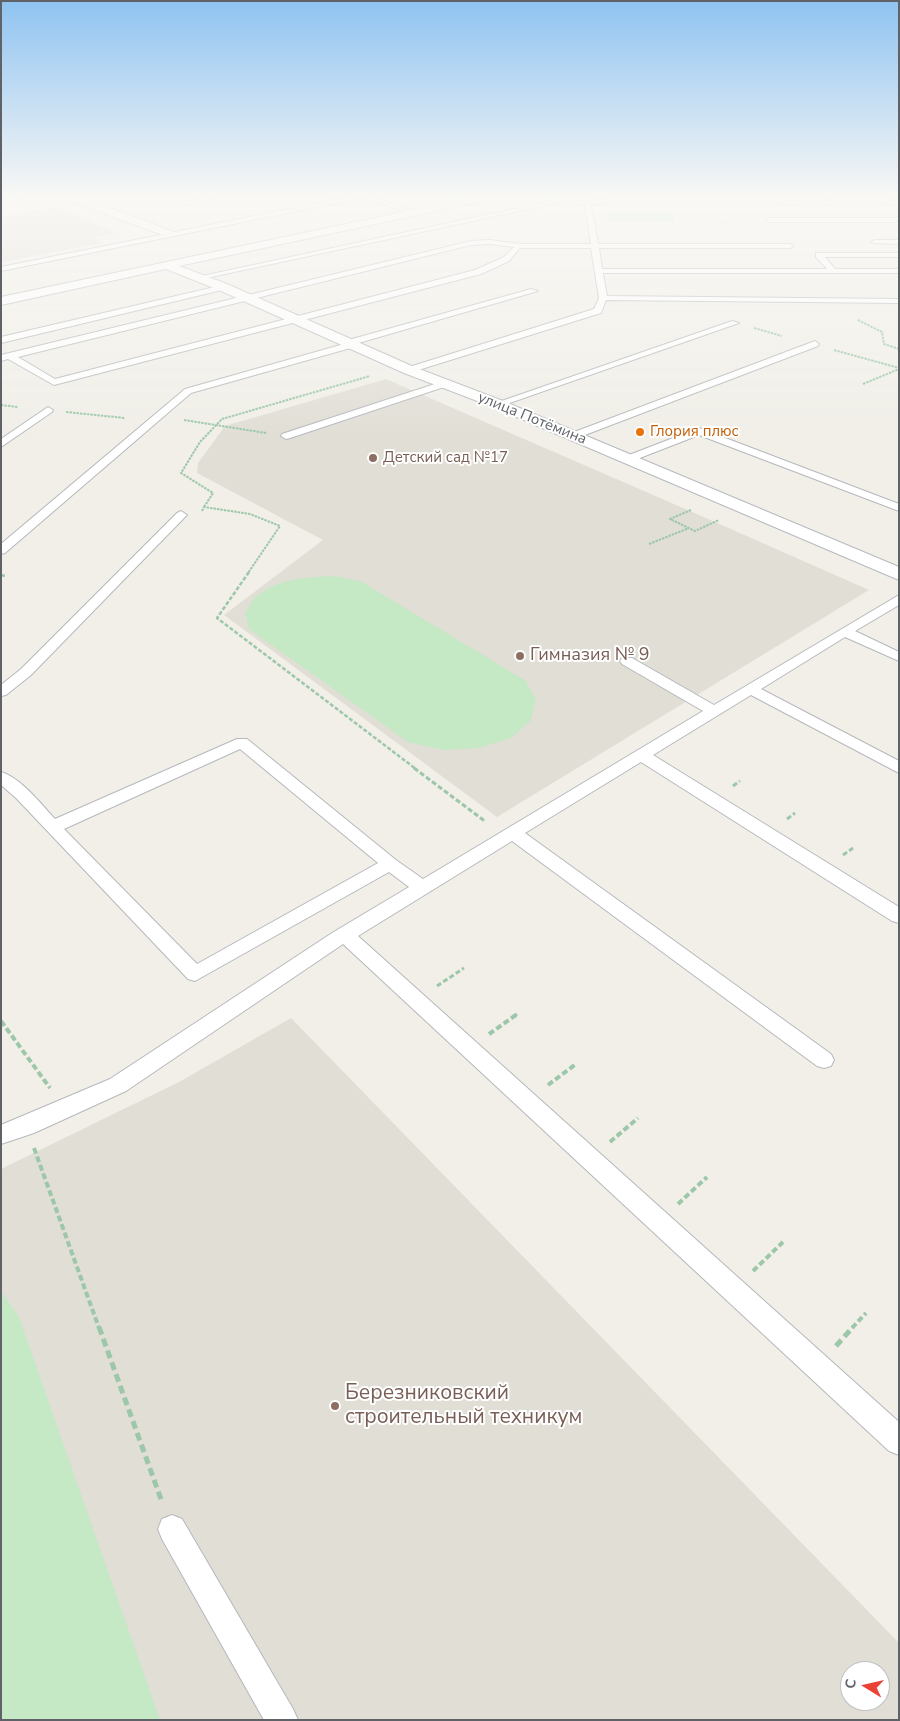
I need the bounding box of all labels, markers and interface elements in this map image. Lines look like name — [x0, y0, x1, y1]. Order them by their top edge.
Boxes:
street label: улица Потёмина — [475, 389, 589, 449]
place label: Глория плюс — [650, 423, 739, 441]
marker: Глория плюс — [634, 426, 646, 438]
place label: Детский сад №17 — [383, 449, 508, 467]
marker: Детский сад №17 — [367, 452, 379, 464]
place label: Гимназия № 9 — [530, 645, 650, 667]
marker: Гимназия № 9 — [514, 650, 526, 662]
place label: Березниковский строительный техникум — [345, 1381, 582, 1431]
marker: Березниковский строительный техникум — [329, 1400, 341, 1412]
north arrow — [840, 1661, 890, 1711]
text: С — [841, 1678, 861, 1690]

